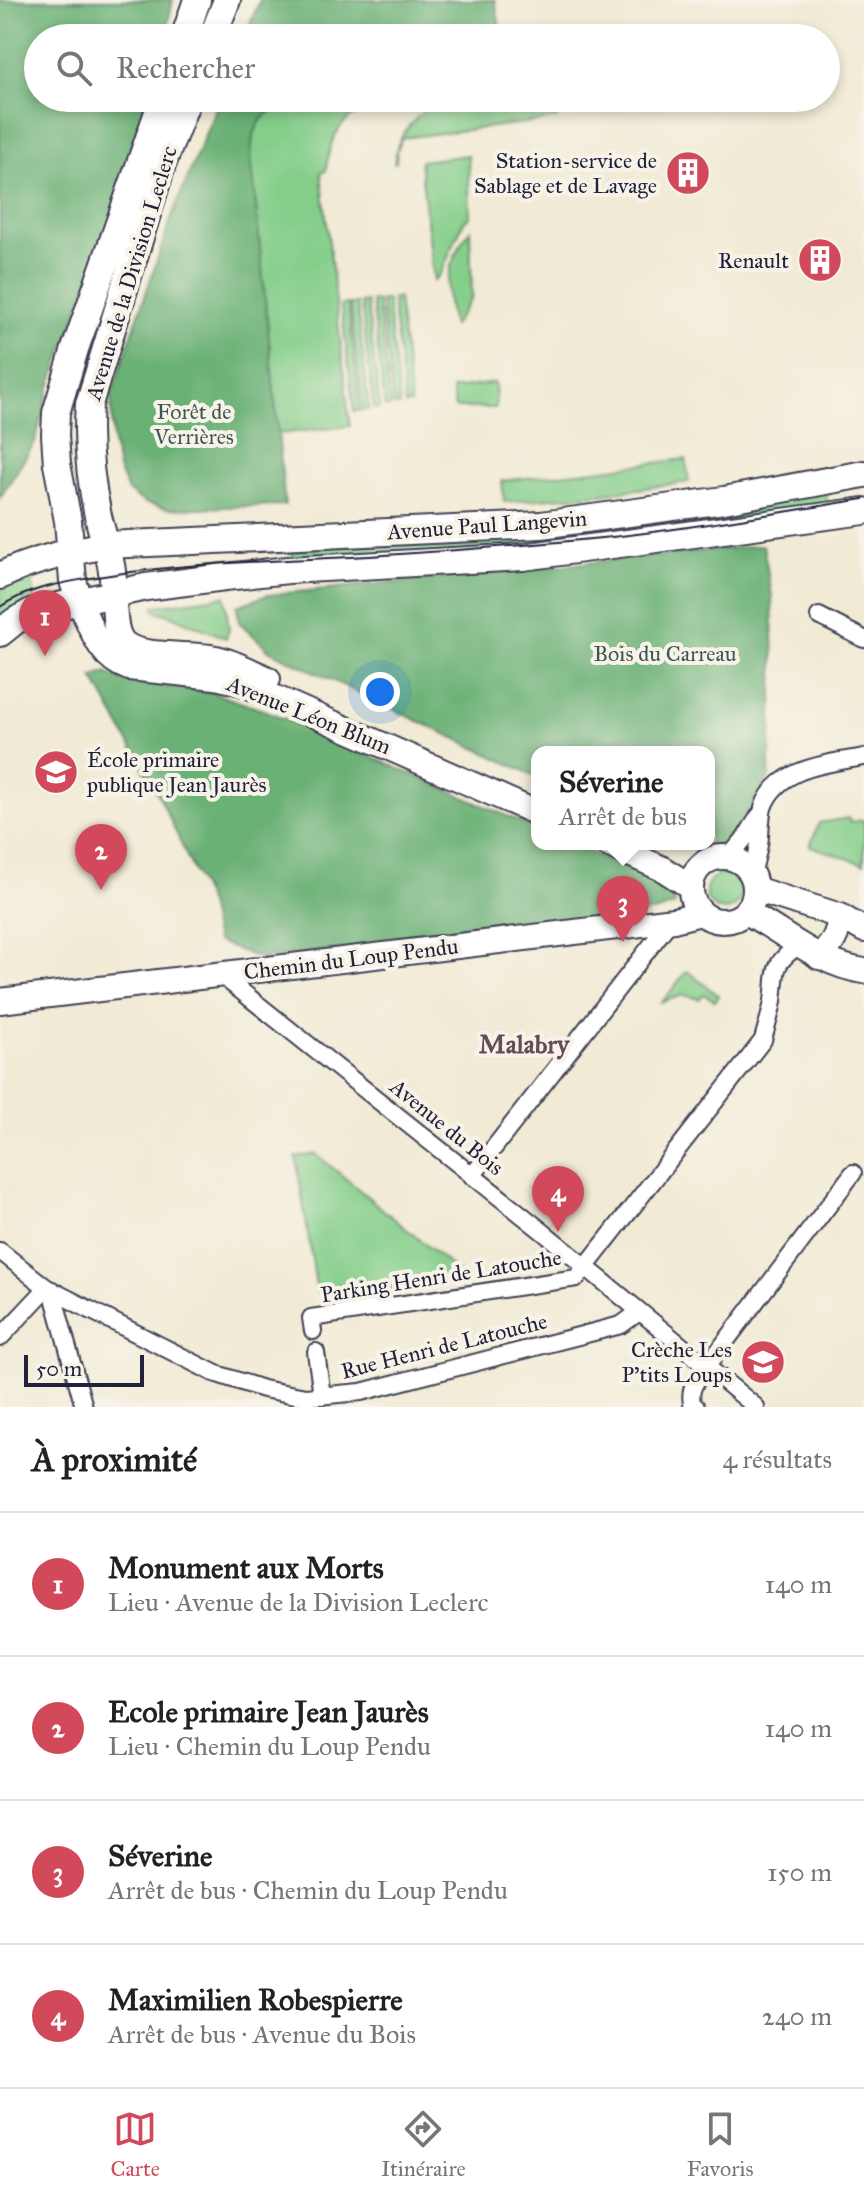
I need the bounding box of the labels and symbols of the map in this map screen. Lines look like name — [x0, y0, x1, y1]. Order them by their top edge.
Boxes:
street label: Avenue de la Division Leclerc — [79, 143, 183, 404]
place label: Station-service de Sablage et de Lavage — [474, 147, 657, 199]
building icon: Station-service de Sablage et de Lavage — [664, 149, 712, 197]
building icon: Renault — [796, 236, 844, 284]
place label: Renault — [718, 247, 789, 274]
park label: Forêt de Verrières — [153, 398, 234, 450]
street label: Avenue Paul Langevin — [385, 505, 588, 546]
pin: 1 — [19, 590, 71, 656]
park label: Bois du Carreau — [594, 640, 737, 667]
street label: Avenue Léon Blum — [222, 669, 396, 760]
your location — [360, 672, 400, 712]
place label: École primaire publique Jean Jaurès — [86, 746, 267, 798]
school or university icon: École primaire publique Jean Jaurès — [32, 748, 80, 796]
pin: 2 — [75, 824, 127, 890]
pin: 3 — [597, 876, 649, 942]
street label: Chemin du Loup Pendu — [242, 932, 460, 986]
district label: Malabry — [479, 1028, 571, 1060]
street label: Avenue du Bois — [384, 1072, 509, 1181]
pin: 4 — [532, 1166, 584, 1232]
street label: Parking Henri de Latouche — [319, 1244, 563, 1308]
street label: Rue Henri de Latouche — [338, 1307, 550, 1385]
place label: Crèche Les P'tits Loups — [621, 1336, 732, 1388]
school or university icon: Crèche Les P'tits Loups — [739, 1338, 787, 1386]
scale bar — [24, 1351, 144, 1387]

